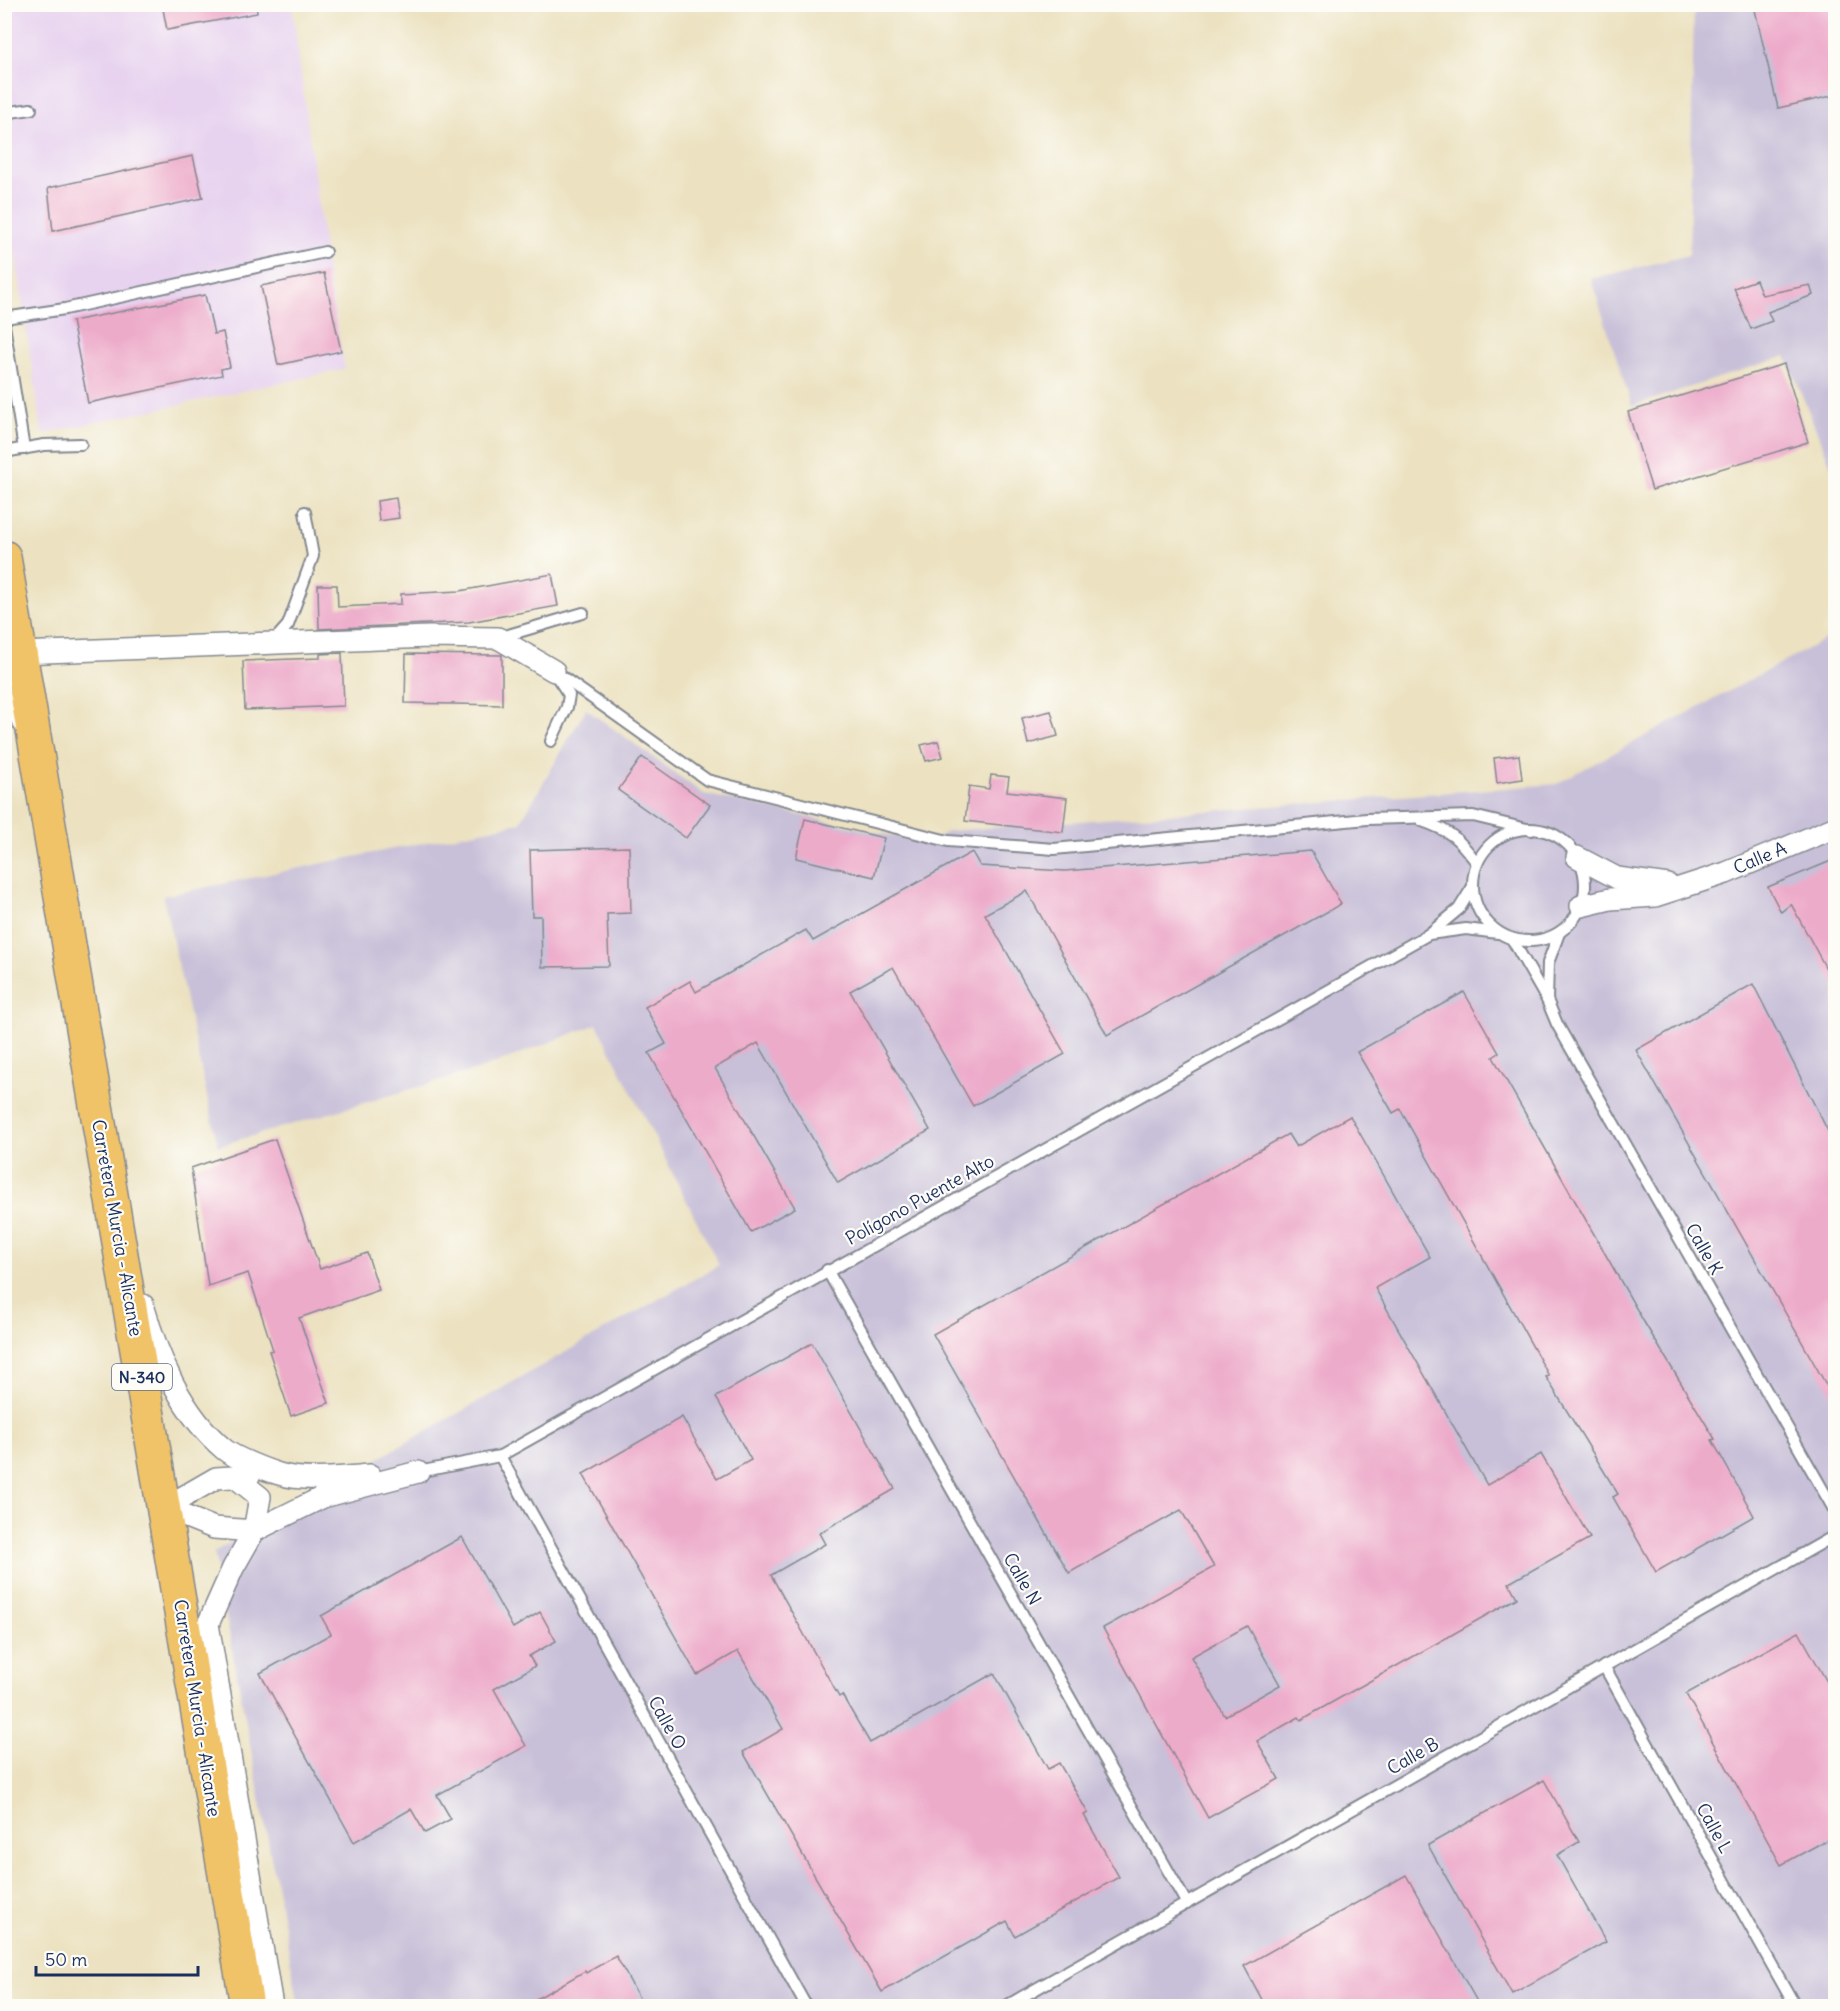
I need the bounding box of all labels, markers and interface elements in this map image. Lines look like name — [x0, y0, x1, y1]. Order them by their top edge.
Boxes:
street label: Calle A — [1730, 836, 1790, 879]
street label: Carretera Murcia - Alicante — [87, 1118, 148, 1338]
street label: Polígono Puente Alto — [841, 1149, 998, 1250]
street label: Calle K — [1681, 1219, 1728, 1278]
road number: N-340 — [112, 1364, 172, 1390]
street label: Calle N — [998, 1549, 1047, 1609]
street label: Carretera Murcia - Alicante — [169, 1598, 226, 1818]
street label: Calle O — [643, 1692, 692, 1754]
street label: Calle B — [1383, 1732, 1443, 1779]
street label: Calle L — [1691, 1799, 1738, 1857]
scale bar — [36, 1939, 198, 1977]
text: 50 m — [45, 1948, 87, 1971]

